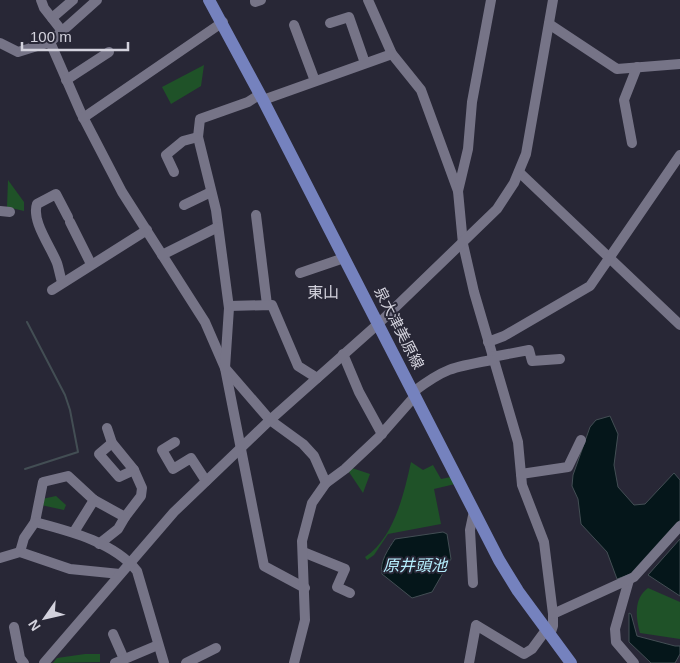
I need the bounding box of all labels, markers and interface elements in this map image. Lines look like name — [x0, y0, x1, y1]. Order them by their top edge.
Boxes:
scale bar — [22, 20, 129, 52]
text: 100 m — [30, 28, 72, 45]
district label: 東山 — [307, 284, 339, 301]
street label: 泉大津美原線 — [371, 284, 427, 372]
water label: 原井頭池 — [383, 557, 449, 574]
north arrow — [20, 593, 70, 643]
text: N — [25, 617, 44, 634]

